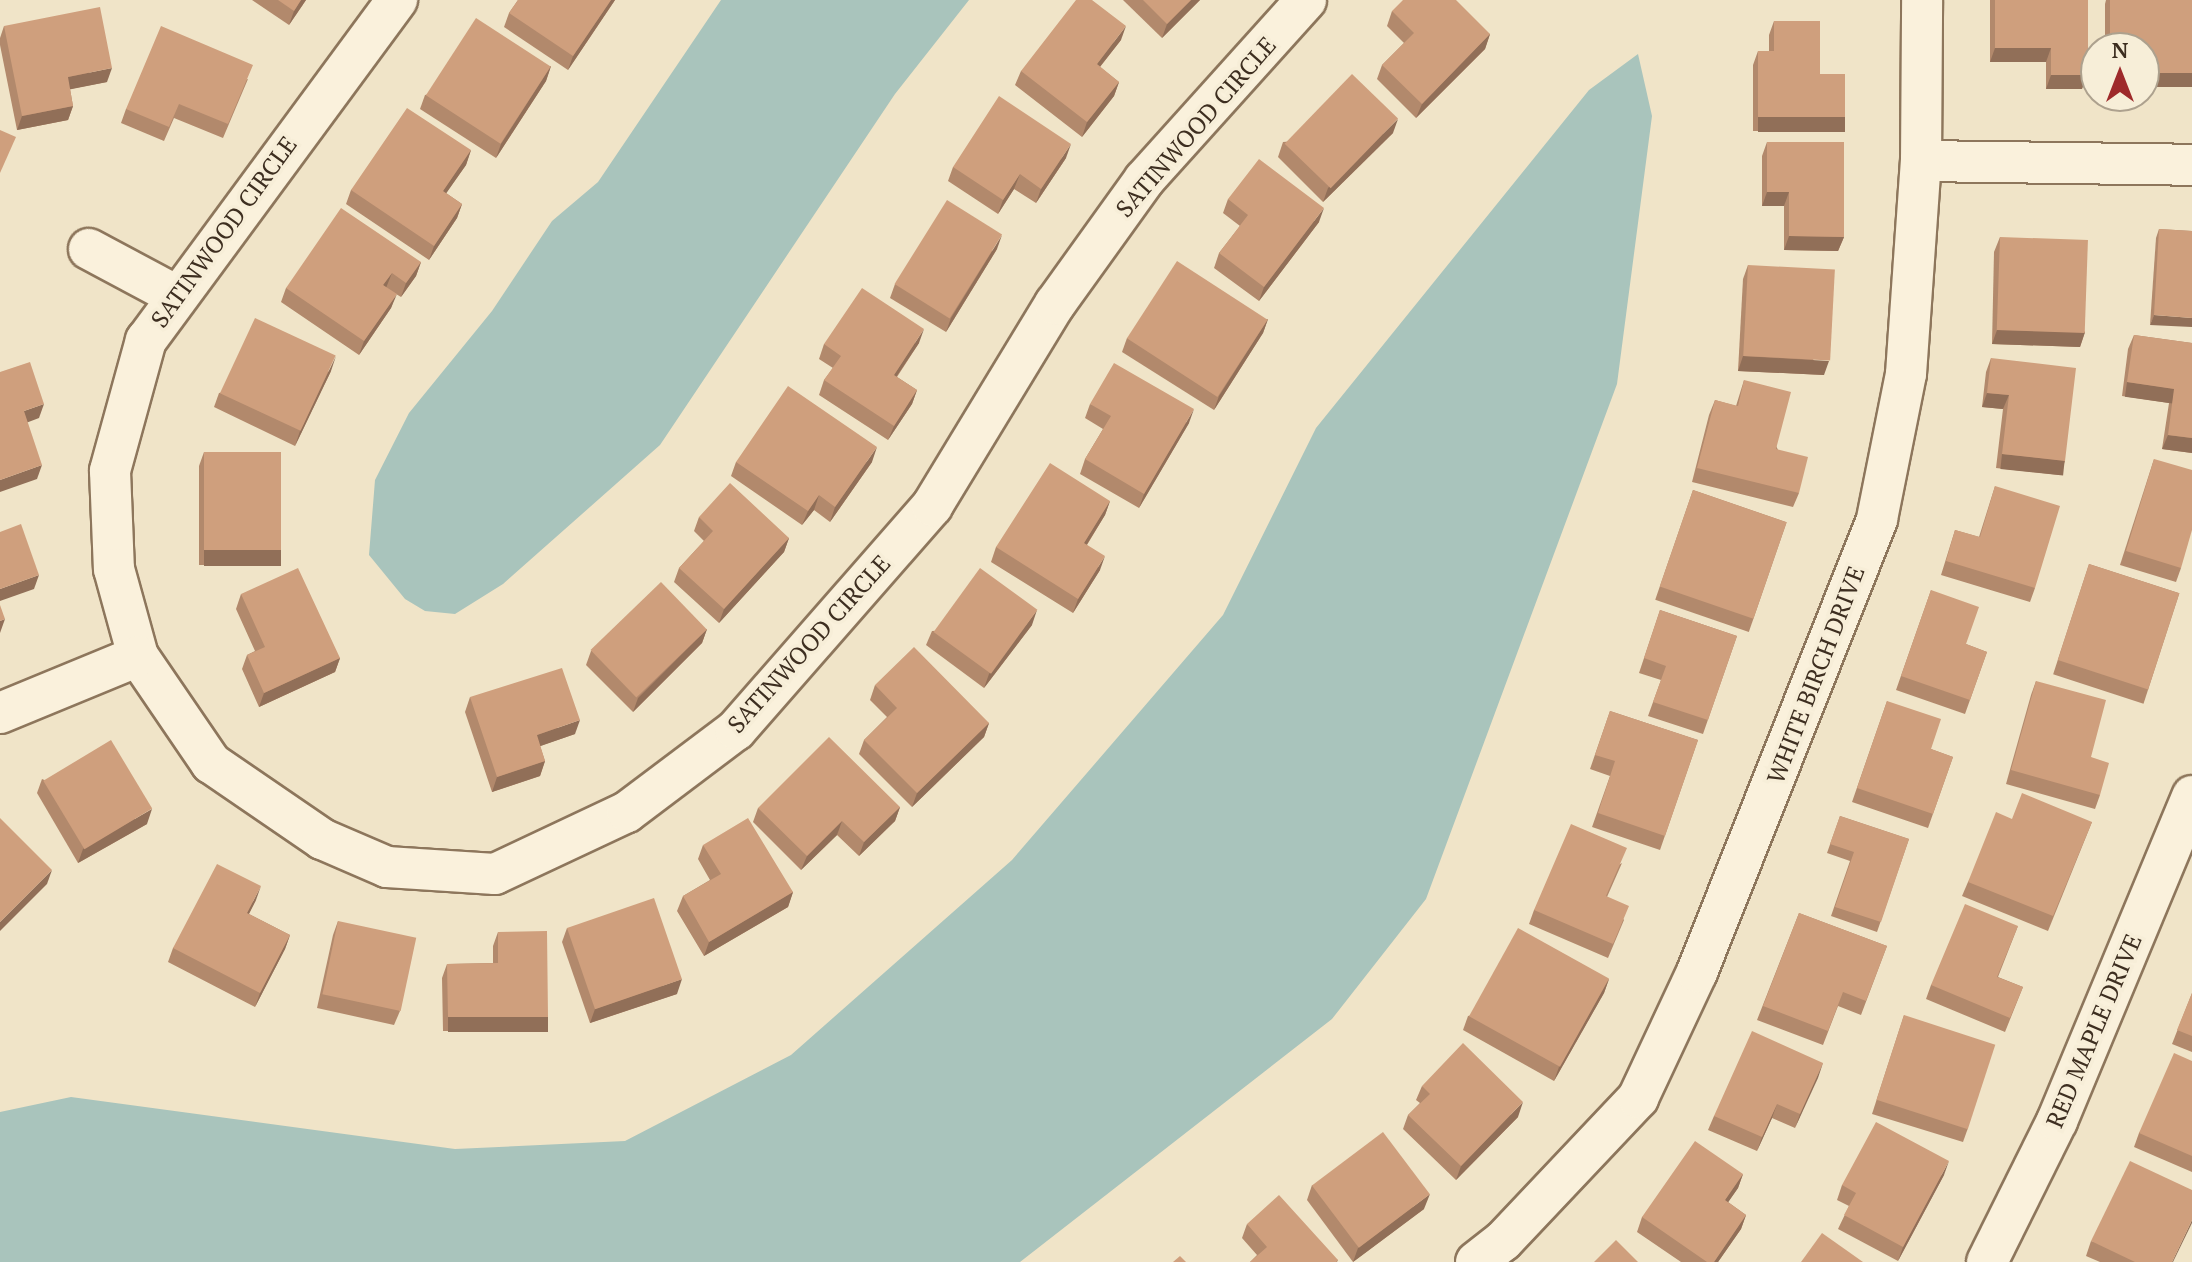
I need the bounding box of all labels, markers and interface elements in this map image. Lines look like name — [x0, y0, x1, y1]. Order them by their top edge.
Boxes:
street label: SATINWOOD CIRCLE — [1110, 31, 1282, 223]
north arrow — [2080, 32, 2160, 112]
text: N — [2112, 35, 2128, 64]
street label: SATINWOOD CIRCLE — [145, 131, 303, 333]
street label: SATINWOOD CIRCLE — [722, 549, 896, 739]
street label: WHITE BIRCH DRIVE — [1761, 562, 1871, 788]
street label: RED MAPLE DRIVE — [2040, 930, 2148, 1132]

